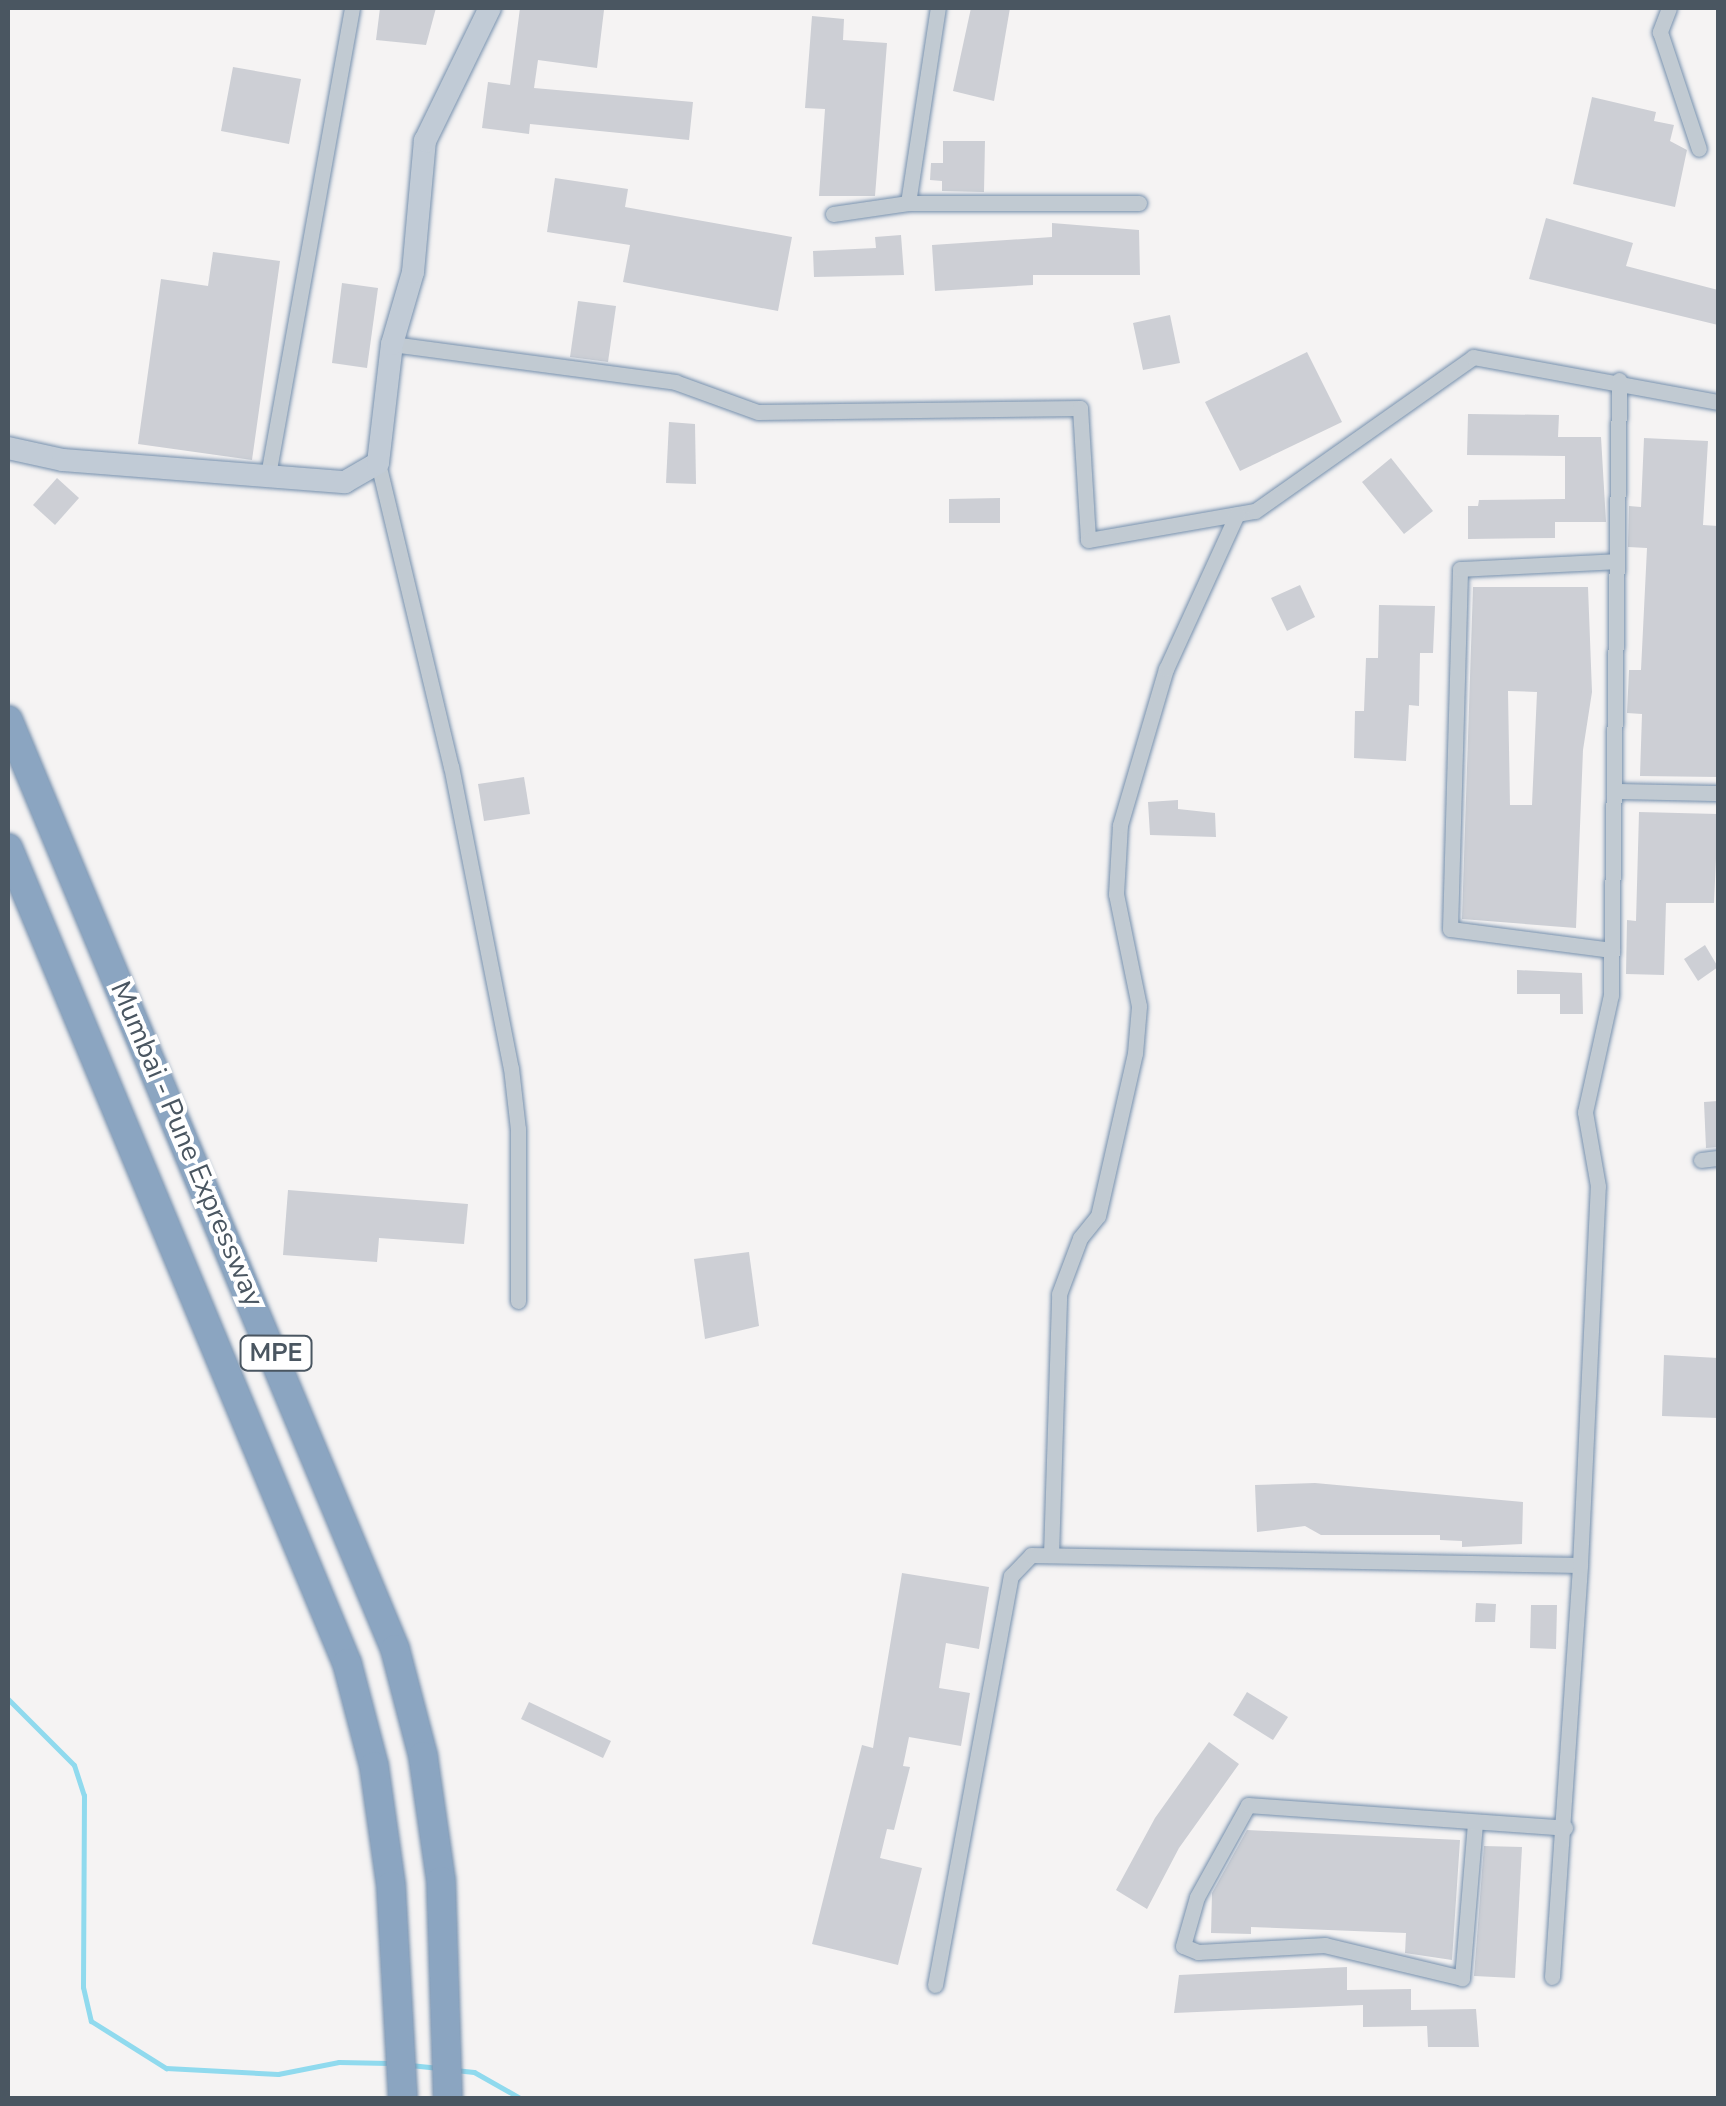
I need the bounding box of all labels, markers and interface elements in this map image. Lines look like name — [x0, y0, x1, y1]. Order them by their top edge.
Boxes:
street label: Mumbai - Pune Expressway — [103, 976, 271, 1312]
road number: MPE — [238, 1333, 314, 1373]

